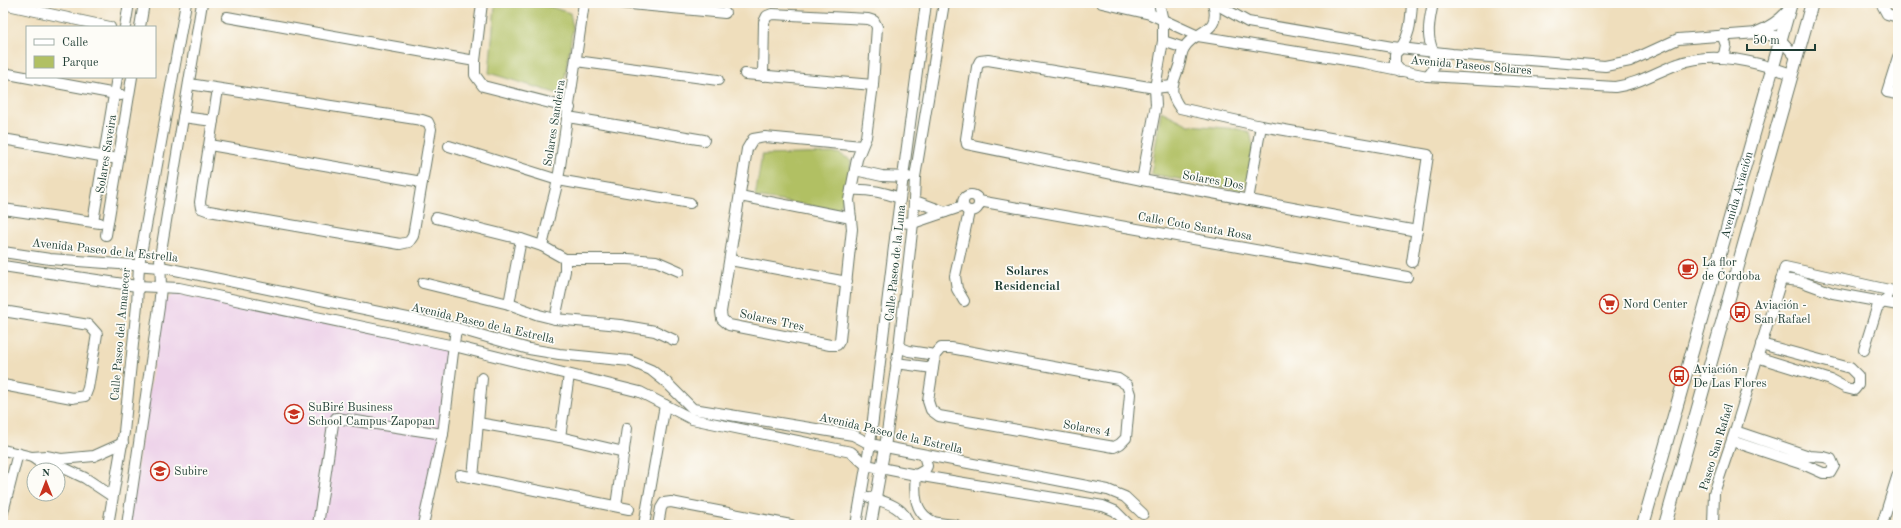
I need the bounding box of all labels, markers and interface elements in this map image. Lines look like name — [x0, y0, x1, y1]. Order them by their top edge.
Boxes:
legend — [26, 26, 156, 78]
scale bar — [1747, 26, 1815, 52]
text: 50 m — [1753, 34, 1780, 47]
text: Calle — [62, 37, 88, 49]
street label: Avenida Paseos Solares — [1410, 55, 1532, 77]
text: Parque — [62, 57, 99, 69]
street label: Solares Sandeira — [542, 79, 568, 167]
street label: Solares Saveira — [95, 114, 119, 195]
street label: Avenida Aviación — [1719, 150, 1756, 240]
street label: Solares Dos — [1181, 170, 1244, 192]
street label: Calle Paseo de la Luna — [884, 204, 908, 322]
street label: Calle Coto Santa Rosa — [1137, 211, 1253, 243]
street label: Avenida Paseo de la Estrella — [31, 237, 179, 265]
place label: La flor de Cordoba — [1702, 257, 1760, 283]
cafe icon: La flor de Cordoba — [1677, 258, 1699, 280]
district label: Solares Residencial — [994, 265, 1060, 293]
street label: Calle Paseo del Amanecer — [109, 267, 133, 401]
supermarket icon: Nord Center — [1598, 293, 1620, 315]
place label: Nord Center — [1623, 299, 1687, 311]
place label: Aviación - San Rafael — [1754, 300, 1810, 326]
bus stop icon: Aviación - San Rafael — [1729, 301, 1751, 323]
street label: Avenida Paseo de la Estrella — [410, 302, 556, 346]
street label: Solares Tres — [738, 308, 805, 334]
place label: Aviación - De Las Flores — [1693, 364, 1767, 390]
bus stop icon: Aviación - De Las Flores — [1668, 365, 1690, 387]
place label: SuBiré Business School Campus Zapopan — [308, 402, 435, 428]
school or university icon: SuBiré Business School Campus Zapopan — [283, 403, 305, 425]
street label: Paseo San Rafaél — [1698, 403, 1736, 492]
street label: Avenida Paseo de la Estrella — [818, 412, 964, 456]
street label: Solares 4 — [1062, 419, 1112, 439]
school or university icon: Subire — [149, 460, 171, 482]
north arrow — [26, 462, 66, 502]
place label: Subire — [174, 466, 208, 478]
text: N — [42, 468, 51, 479]

